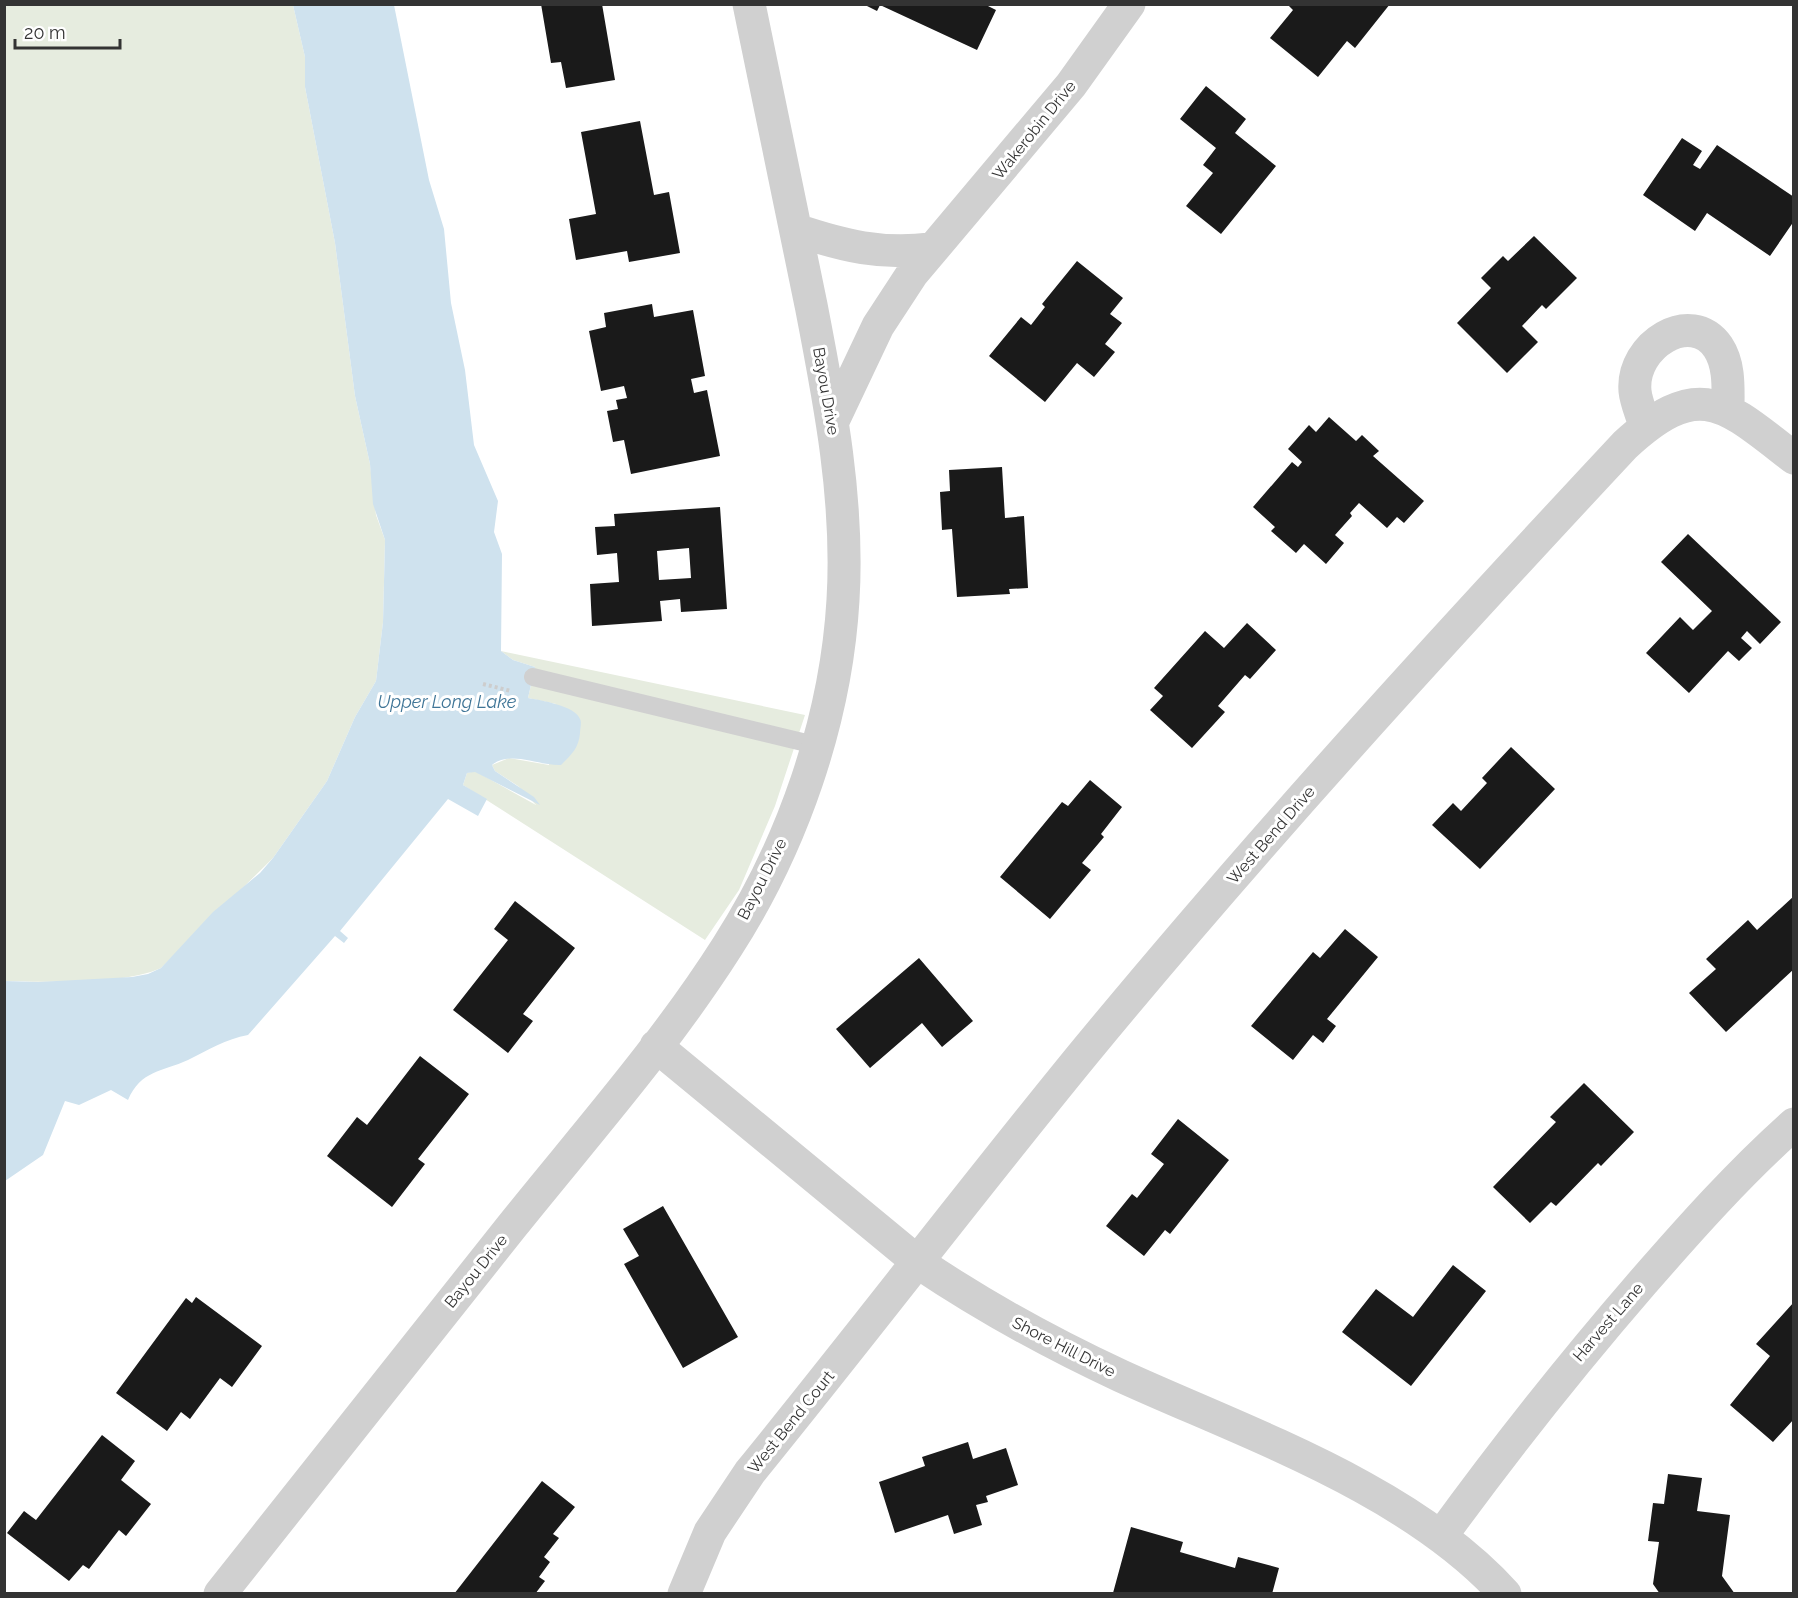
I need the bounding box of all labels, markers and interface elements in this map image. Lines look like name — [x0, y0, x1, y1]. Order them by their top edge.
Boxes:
scale bar — [15, 12, 120, 50]
text: 20 m — [24, 22, 66, 43]
street label: Wakerobin Drive — [988, 77, 1080, 183]
street label: Bayou Drive — [809, 346, 843, 436]
water label: Upper Long Lake — [378, 691, 517, 712]
street label: West Bend Drive — [1223, 782, 1319, 888]
street label: Bayou Drive — [733, 835, 791, 923]
street label: Bayou Drive — [441, 1231, 511, 1311]
street label: Harvest Lane — [1569, 1279, 1647, 1365]
street label: Shore Hill Drive — [1009, 1313, 1119, 1381]
street label: West Bend Court — [744, 1366, 839, 1477]

